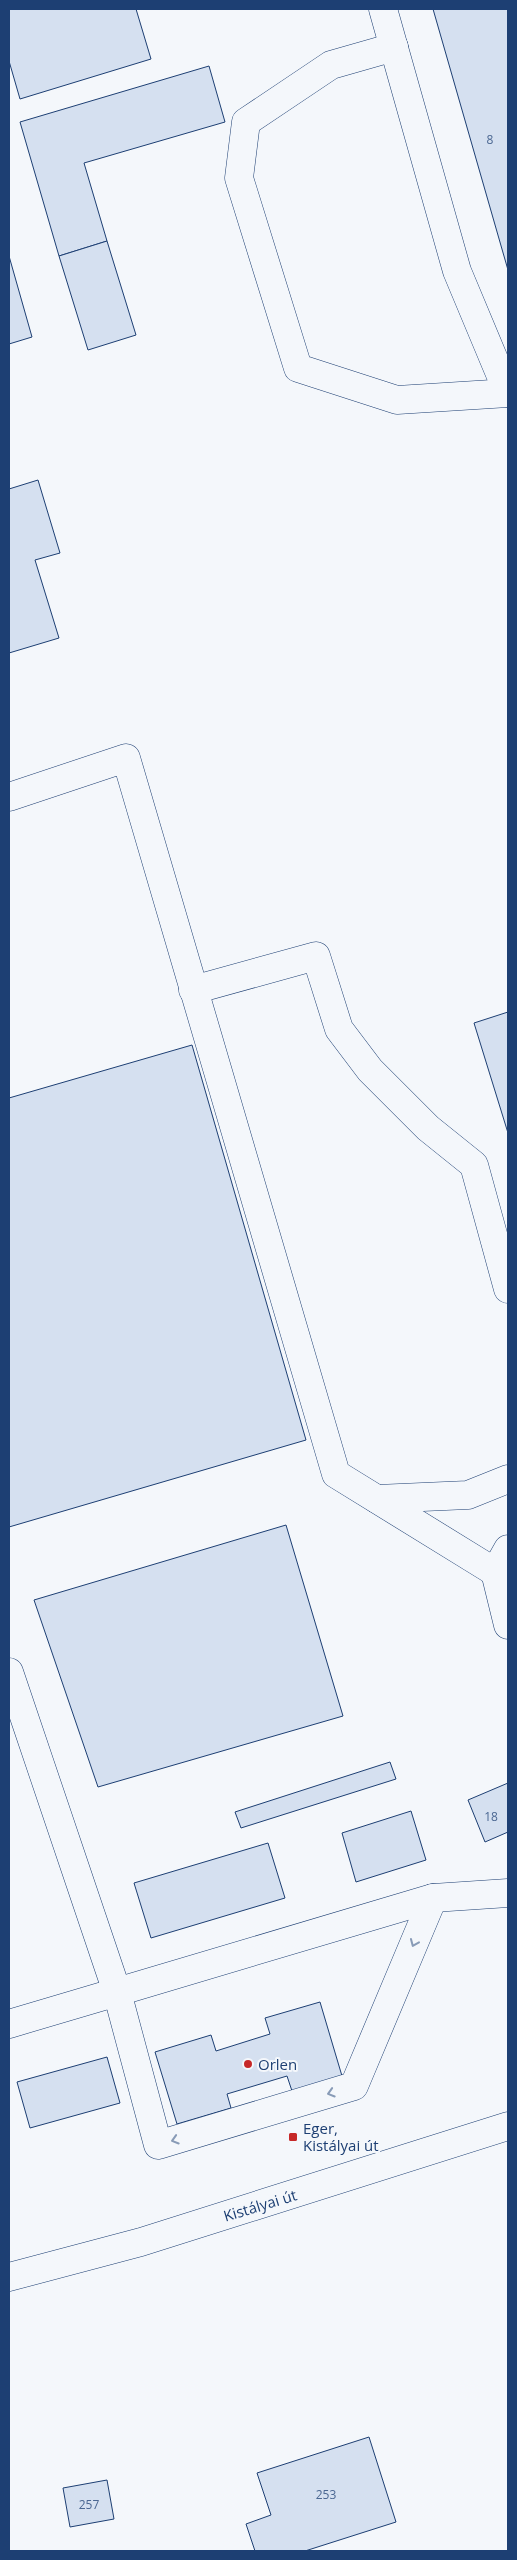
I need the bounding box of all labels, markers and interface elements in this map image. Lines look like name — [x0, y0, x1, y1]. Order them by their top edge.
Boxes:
house number: 8 — [487, 131, 494, 148]
house number: 18 — [484, 1808, 498, 1825]
one-way arrow — [410, 1938, 420, 1946]
place label: Orlen — [258, 2054, 297, 2074]
marker: Orlen — [242, 2058, 254, 2070]
one-way arrow — [327, 2088, 335, 2098]
place label: Eger, Kistályai út — [303, 2118, 379, 2155]
marker: Eger, Kistályai út — [287, 2131, 299, 2143]
one-way arrow — [172, 2134, 180, 2144]
street label: Kistályai út — [221, 2184, 299, 2226]
house number: 253 — [316, 2486, 336, 2503]
house number: 257 — [79, 2496, 99, 2513]

